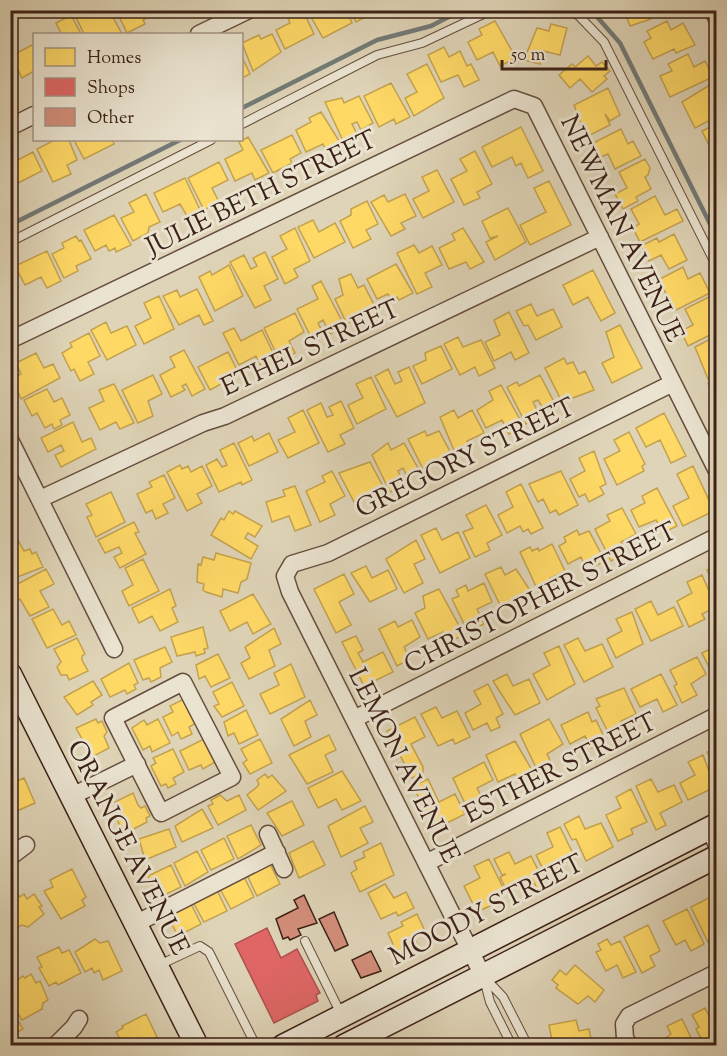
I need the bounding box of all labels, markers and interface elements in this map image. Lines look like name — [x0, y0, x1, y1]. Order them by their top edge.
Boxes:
legend — [33, 33, 243, 141]
scale bar — [502, 33, 606, 71]
text: 50 m — [510, 43, 546, 69]
text: Homes — [87, 46, 141, 72]
text: Shops — [87, 76, 135, 102]
text: Other — [87, 106, 134, 132]
street label: NEWMAN AVENUE — [550, 109, 692, 349]
street label: JULIE BETH STREET — [139, 122, 384, 267]
street label: ETHEL STREET — [216, 292, 407, 407]
street label: GREGORY STREET — [350, 390, 582, 529]
street label: CHRISTOPHER STREET — [398, 514, 684, 684]
street label: LEMON AVENUE — [338, 662, 468, 870]
street label: ESTHER STREET — [458, 705, 664, 834]
street label: ORANGE AVENUE — [56, 734, 197, 962]
street label: MOODY STREET — [383, 846, 591, 976]

